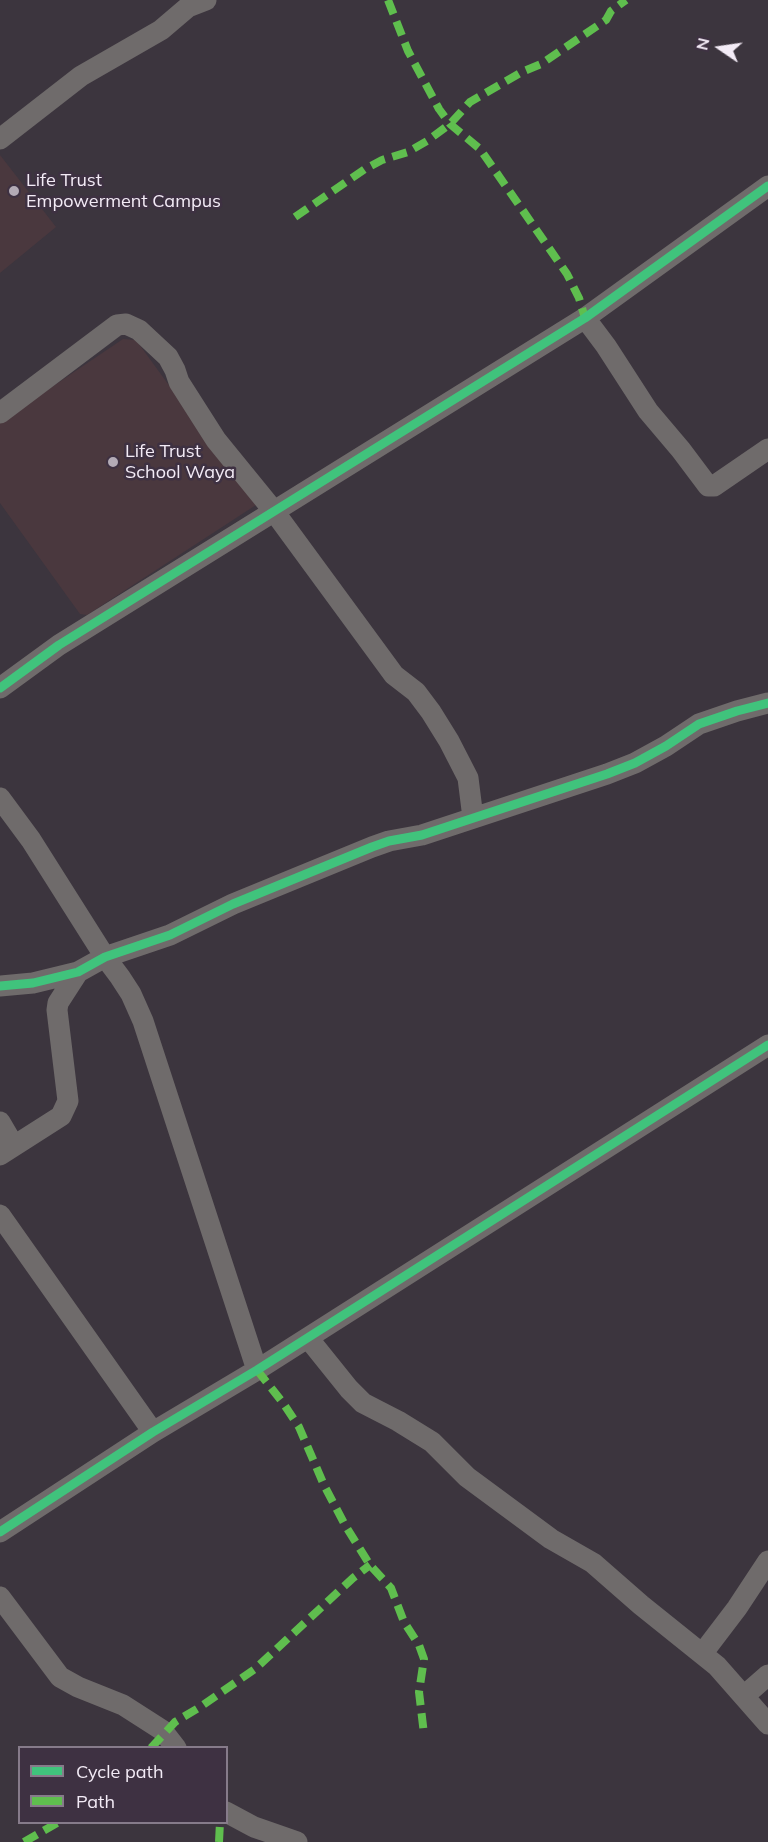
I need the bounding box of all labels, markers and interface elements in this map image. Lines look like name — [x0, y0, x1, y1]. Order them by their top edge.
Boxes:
north arrow — [690, 18, 750, 78]
text: N — [691, 36, 714, 52]
place label: Life Trust Empowerment Campus — [26, 170, 221, 213]
marker: Life Trust Empowerment Campus — [7, 184, 21, 198]
place label: Life Trust School Waya — [125, 441, 235, 484]
marker: Life Trust School Waya — [106, 455, 120, 469]
legend — [18, 1746, 228, 1824]
text: Cycle path — [76, 1760, 163, 1783]
text: Path — [76, 1790, 115, 1813]

